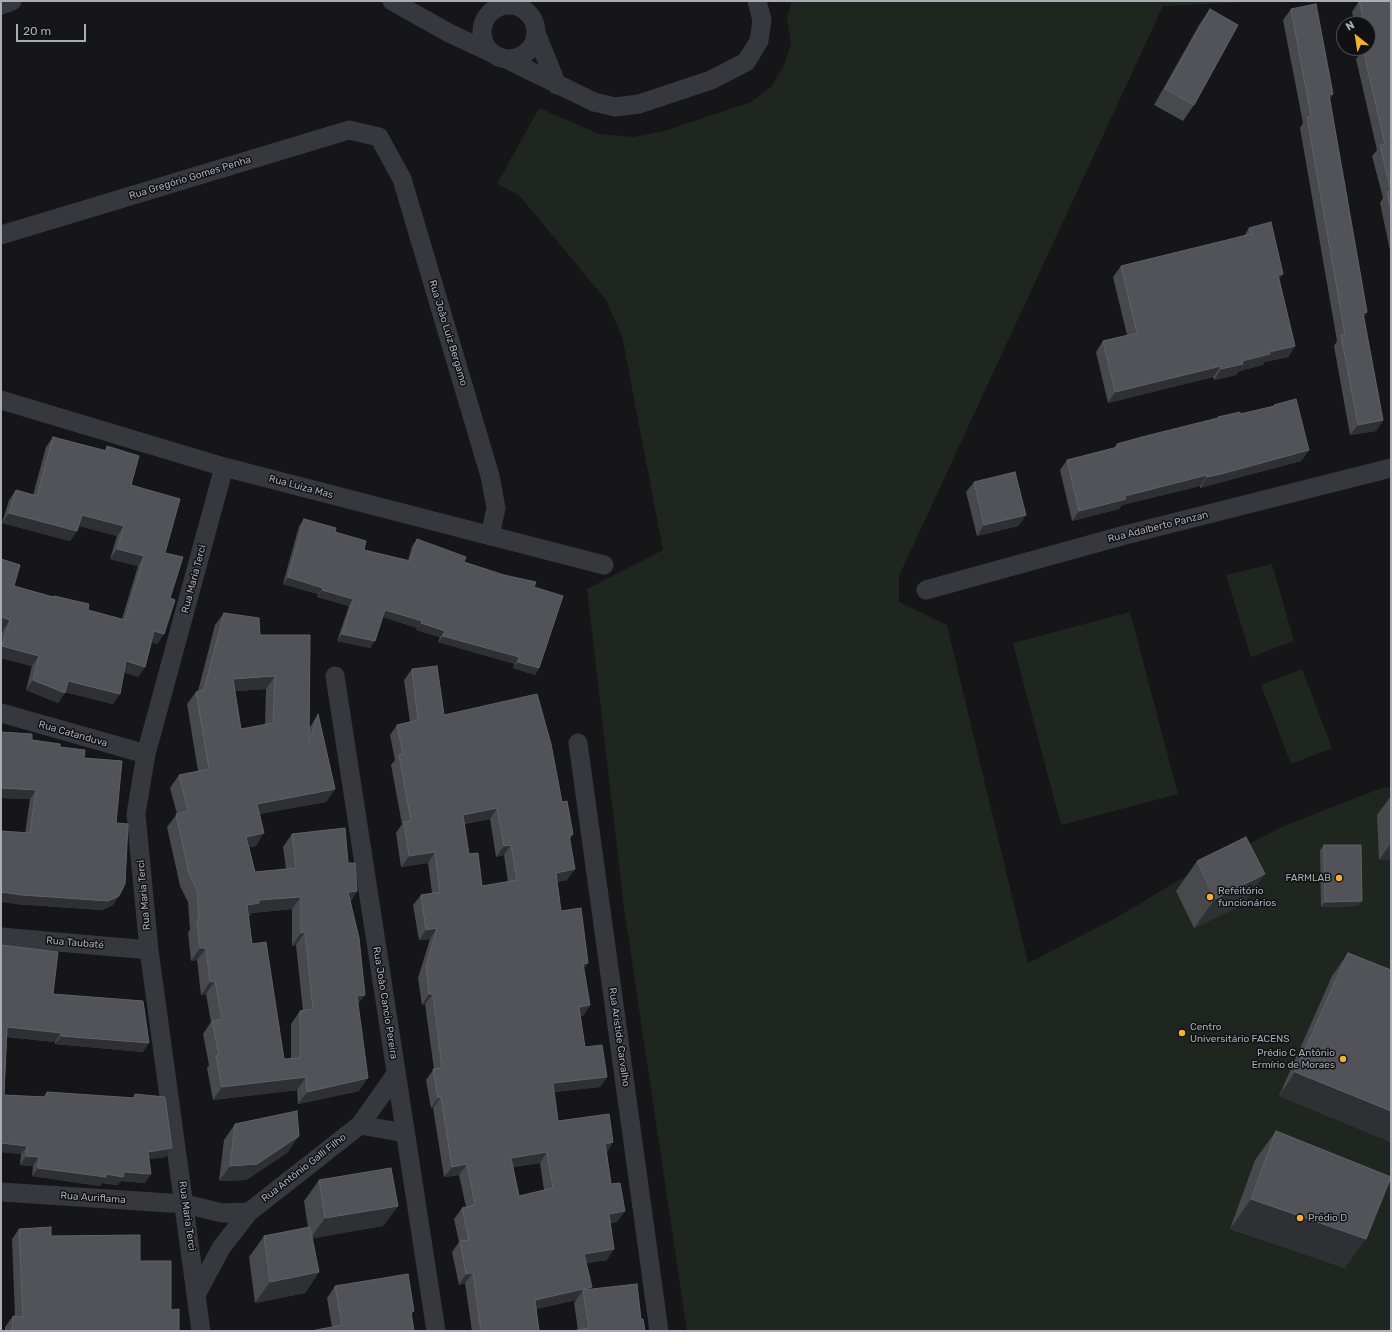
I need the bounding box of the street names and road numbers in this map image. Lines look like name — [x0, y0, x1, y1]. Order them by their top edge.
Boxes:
street label: Rua Gregório Gomes Penha — [128, 154, 252, 202]
street label: Rua João Luiz Bergamo — [426, 279, 470, 387]
street label: Rua Luiza Mas — [268, 473, 334, 501]
street label: Rua Adalberto Panzan — [1107, 509, 1209, 545]
street label: Rua Maria Terci — [179, 544, 209, 614]
street label: Rua Catanduva — [37, 718, 109, 750]
street label: Rua Maria Terci — [135, 859, 153, 931]
street label: Rua Taubaté — [46, 935, 104, 951]
street label: Rua João Cancio Pereira — [370, 946, 400, 1060]
street label: Rua Aristide Carvalho — [606, 987, 632, 1087]
street label: Rua Antônio Galli Filho — [259, 1131, 349, 1205]
street label: Rua Maria Terci — [176, 1180, 198, 1252]
street label: Rua Auriflama — [60, 1190, 126, 1206]

